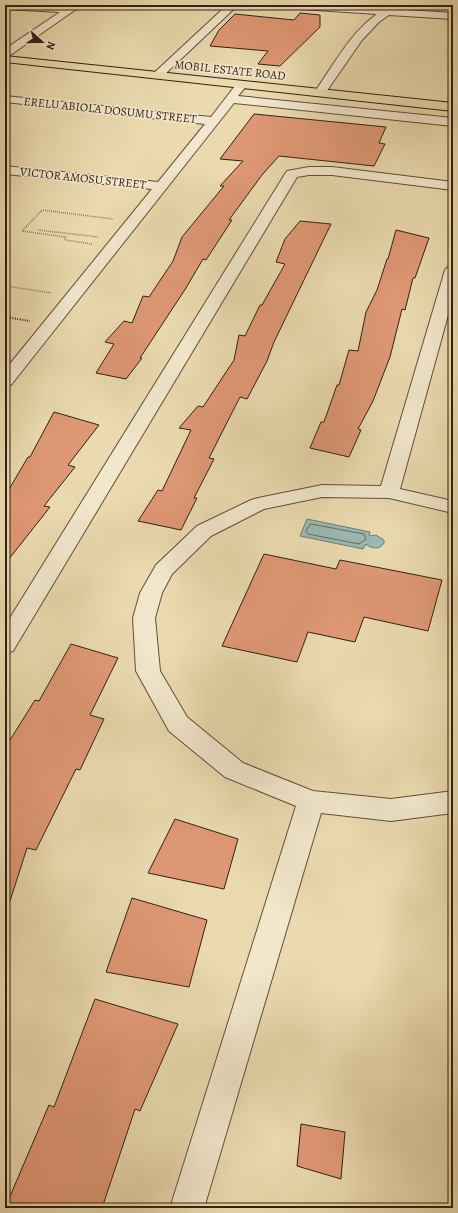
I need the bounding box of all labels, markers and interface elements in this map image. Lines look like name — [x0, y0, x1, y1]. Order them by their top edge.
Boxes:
north arrow — [22, 22, 62, 62]
text: N — [42, 39, 59, 52]
street label: MOBIL ESTATE ROAD — [174, 56, 286, 84]
street label: ERELU ABIOLA DOSUMU STREET — [23, 93, 198, 127]
street label: VICTOR AMOSU STREET — [18, 163, 147, 193]

